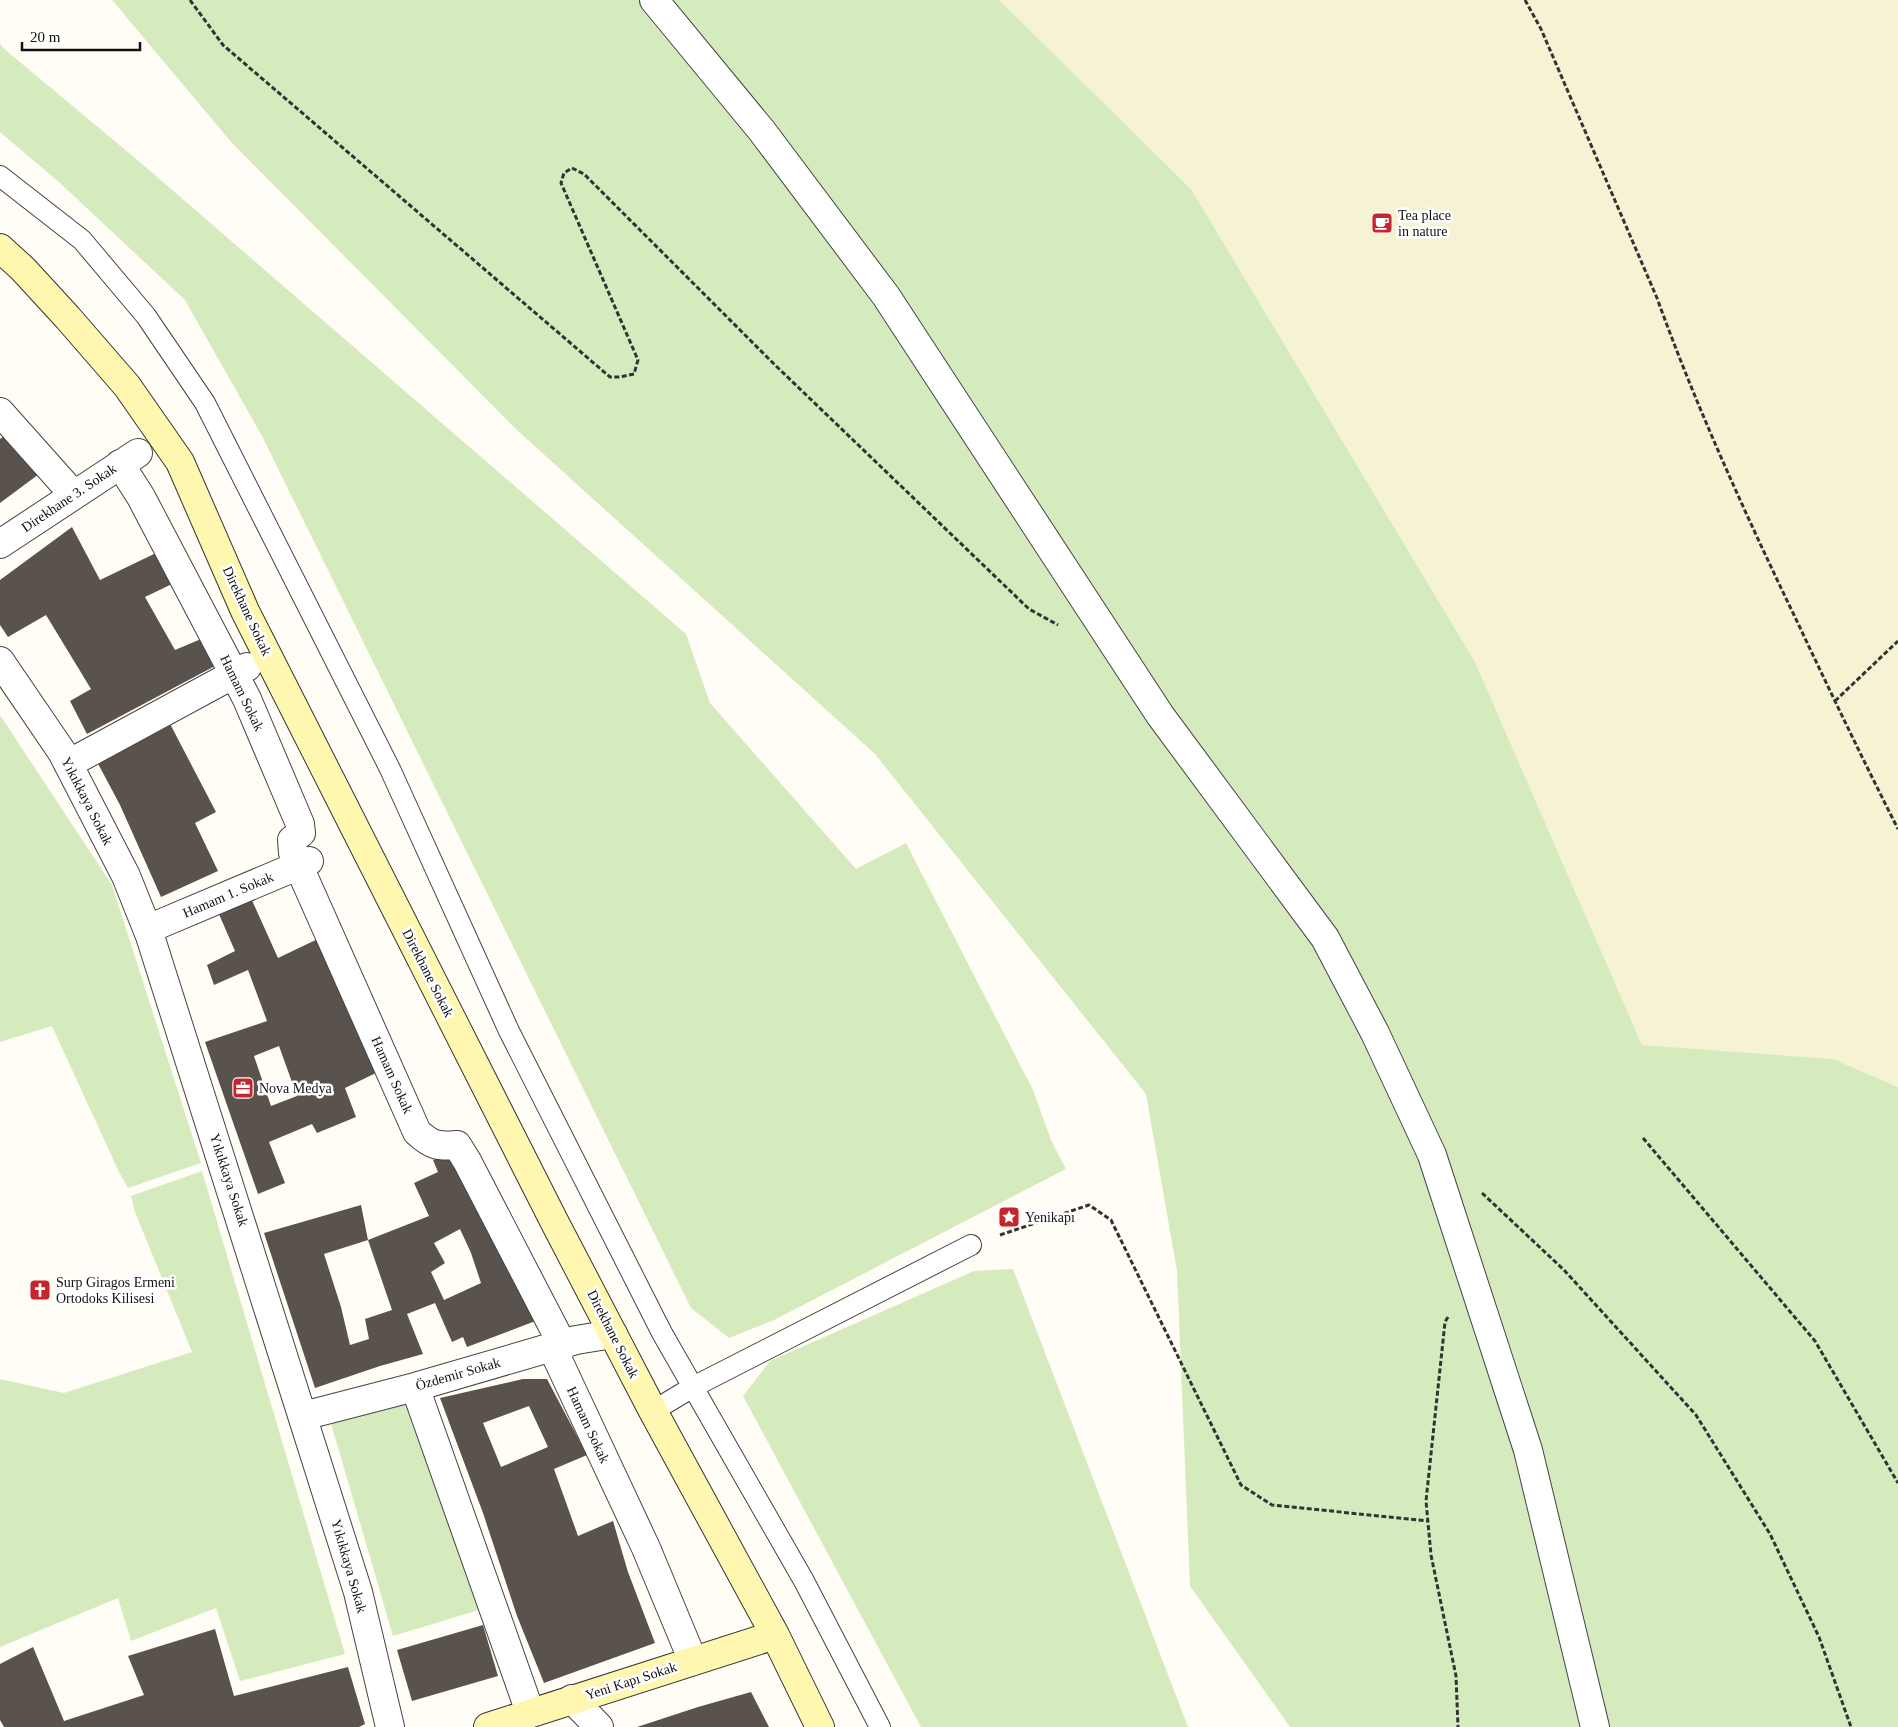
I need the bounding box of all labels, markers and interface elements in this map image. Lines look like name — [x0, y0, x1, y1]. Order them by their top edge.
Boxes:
scale bar — [22, 20, 140, 52]
text: 20 m — [30, 29, 61, 45]
place label: Tea place in nature — [1398, 208, 1451, 239]
cafe icon: Tea place in nature — [1370, 211, 1394, 235]
street label: Direkhane 3. Sokak — [19, 461, 119, 535]
street label: Direkhane Sokak — [220, 564, 274, 658]
street label: Hamam Sokak — [217, 652, 267, 734]
street label: Yıkıkkaya Sokak — [58, 754, 116, 848]
street label: Hamam 1. Sokak — [181, 869, 275, 921]
street label: Direkhane Sokak — [399, 926, 457, 1020]
street label: Hamam Sokak — [368, 1034, 416, 1116]
office icon: Nova Medya — [231, 1076, 255, 1100]
place label: Nova Medya — [259, 1081, 332, 1096]
street label: Yıkıkkaya Sokak — [207, 1132, 251, 1228]
place icon: Yenikapı — [997, 1205, 1021, 1229]
place label: Yenikapı — [1025, 1210, 1075, 1225]
place label: Surp Giragos Ermeni Ortodoks Kilisesi — [56, 1275, 175, 1306]
church icon: Surp Giragos Ermeni Ortodoks Kilisesi — [28, 1278, 52, 1302]
street label: Direkhane Sokak — [584, 1287, 642, 1381]
street label: Özdemir Sokak — [414, 1354, 502, 1393]
street label: Hamam Sokak — [564, 1384, 612, 1466]
street label: Yıkıkkaya Sokak — [328, 1517, 370, 1615]
street label: Yeni Kapı Sokak — [583, 1659, 679, 1703]

